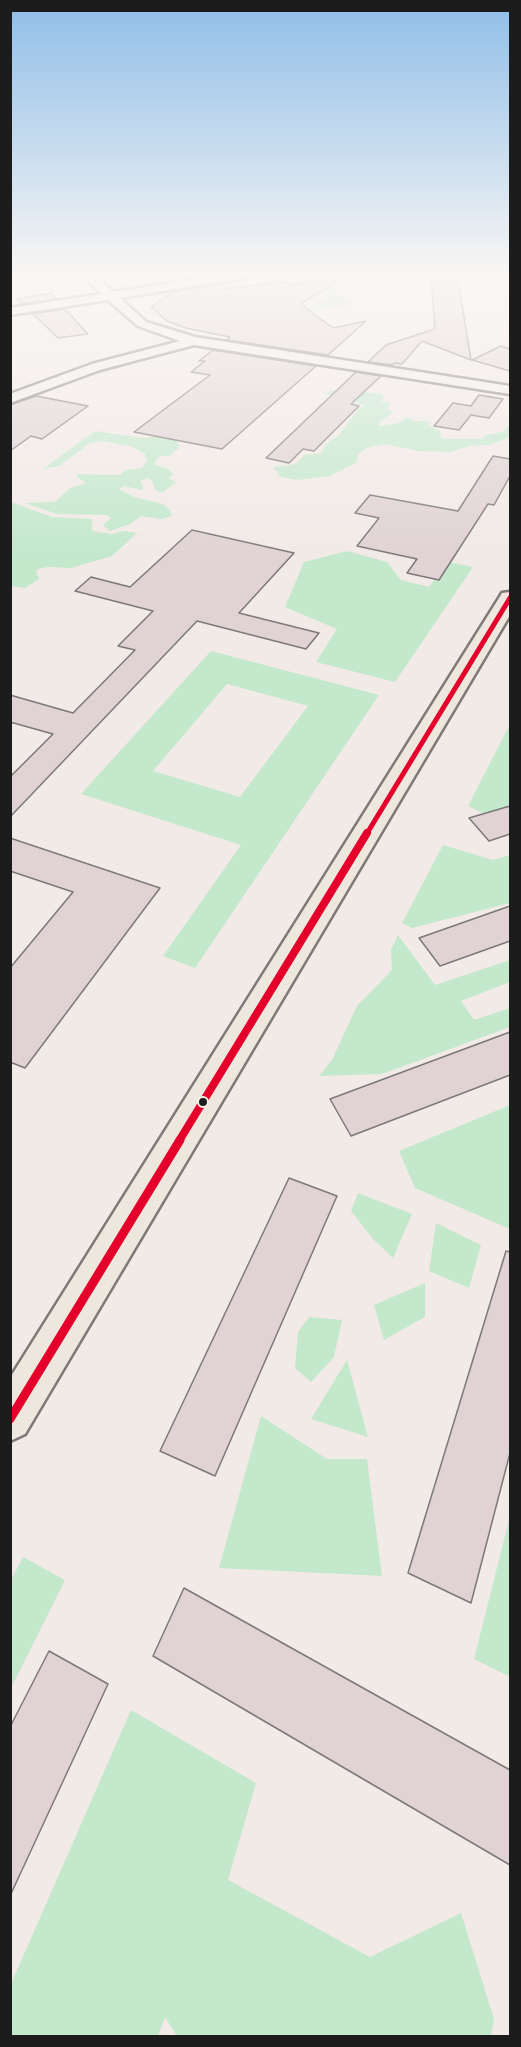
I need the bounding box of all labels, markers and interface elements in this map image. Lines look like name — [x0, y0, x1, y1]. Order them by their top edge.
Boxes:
unlabelled marker — [197, 1096, 209, 1108]

